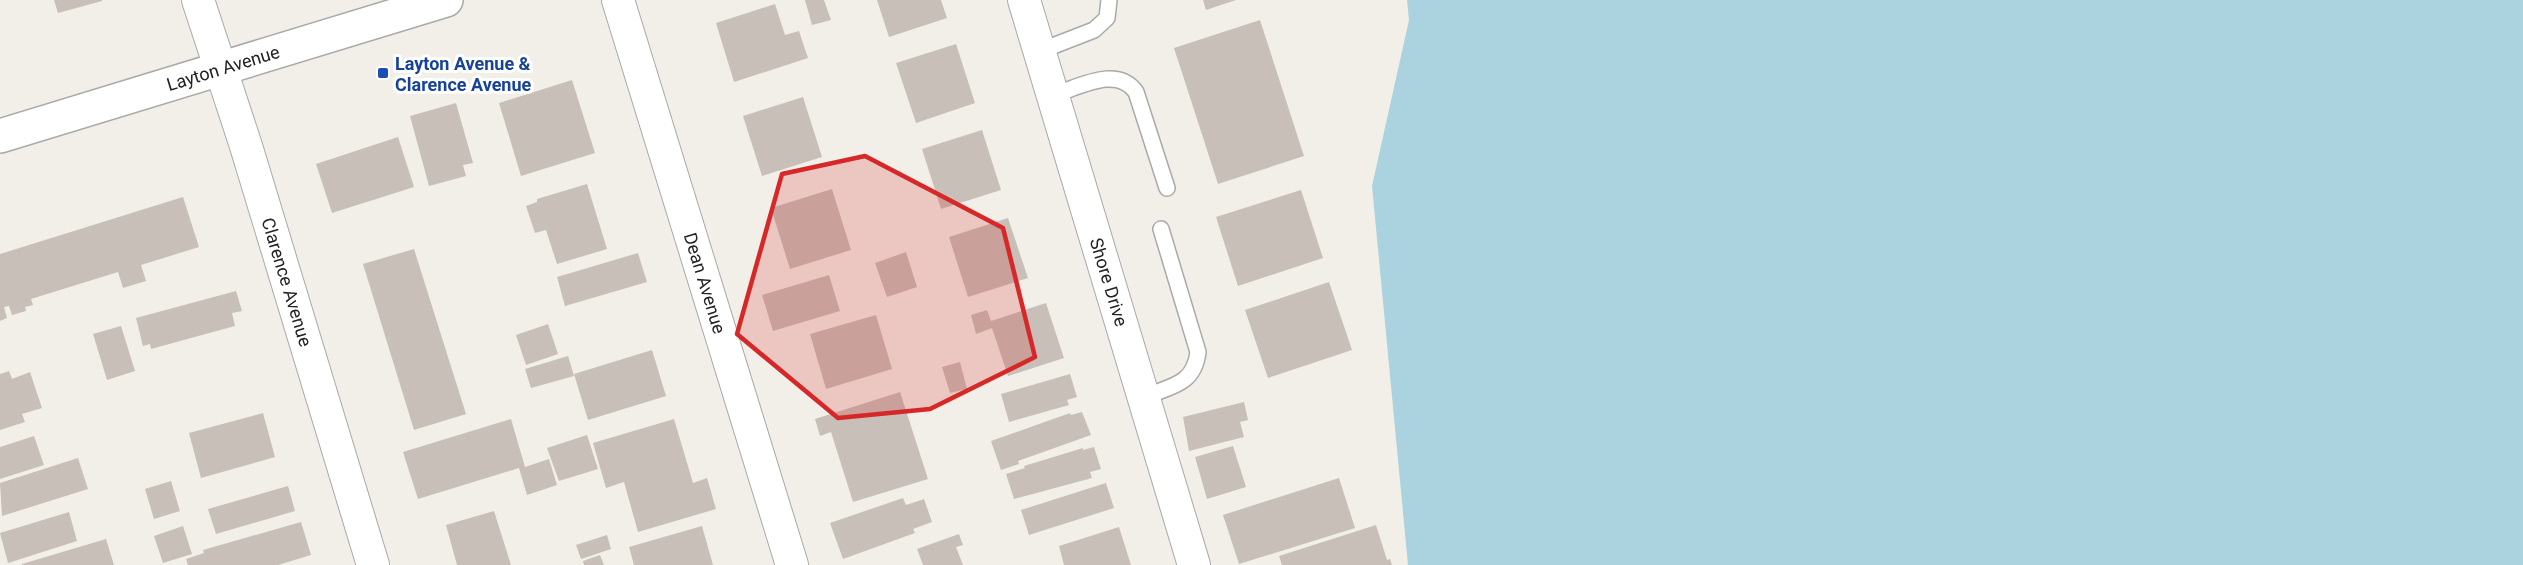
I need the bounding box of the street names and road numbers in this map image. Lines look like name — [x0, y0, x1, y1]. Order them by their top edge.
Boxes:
street label: Layton Avenue — [164, 41, 282, 95]
street label: Clarence Avenue — [257, 215, 317, 349]
street label: Dean Avenue — [680, 230, 730, 336]
street label: Shore Drive — [1086, 235, 1132, 329]

